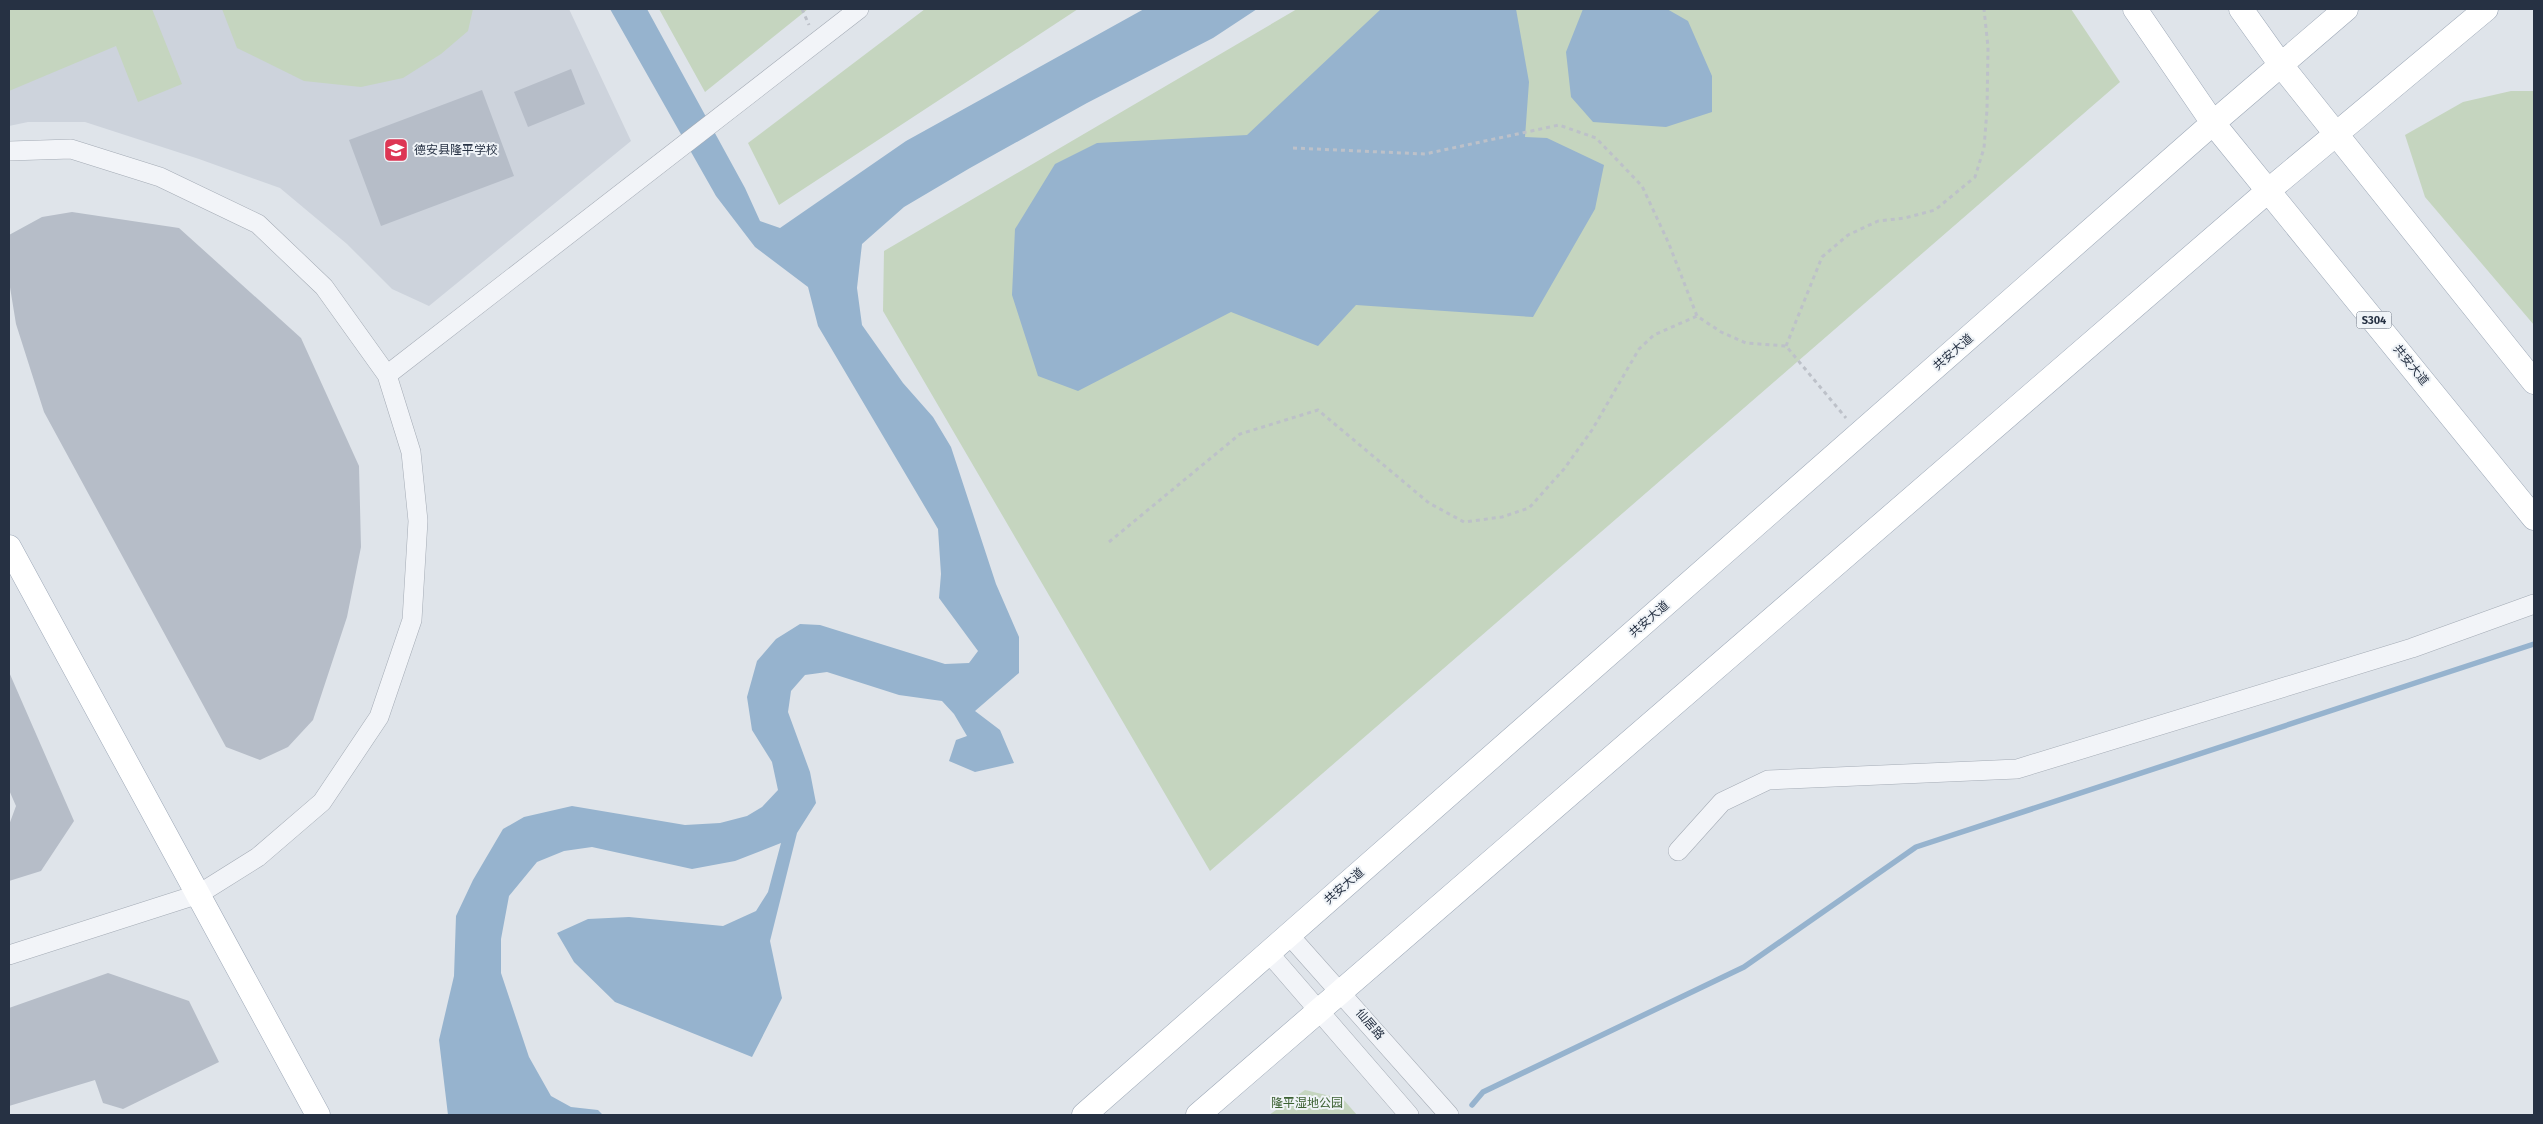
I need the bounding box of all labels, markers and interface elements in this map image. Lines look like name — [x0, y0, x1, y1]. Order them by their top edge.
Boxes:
school or university icon: 德安县隆平学校 — [383, 137, 409, 163]
place label: 德安县隆平学校 — [414, 143, 498, 157]
road number: S304 — [2356, 312, 2392, 328]
street label: 共安大道 — [1930, 331, 1976, 373]
street label: 共安大道 — [2390, 342, 2432, 388]
street label: 共安大道 — [1626, 598, 1672, 640]
street label: 共安大道 — [1321, 865, 1367, 907]
street label: 仙居路 — [1353, 1006, 1387, 1042]
park label: 隆平湿地公园 — [1271, 1096, 1343, 1110]

